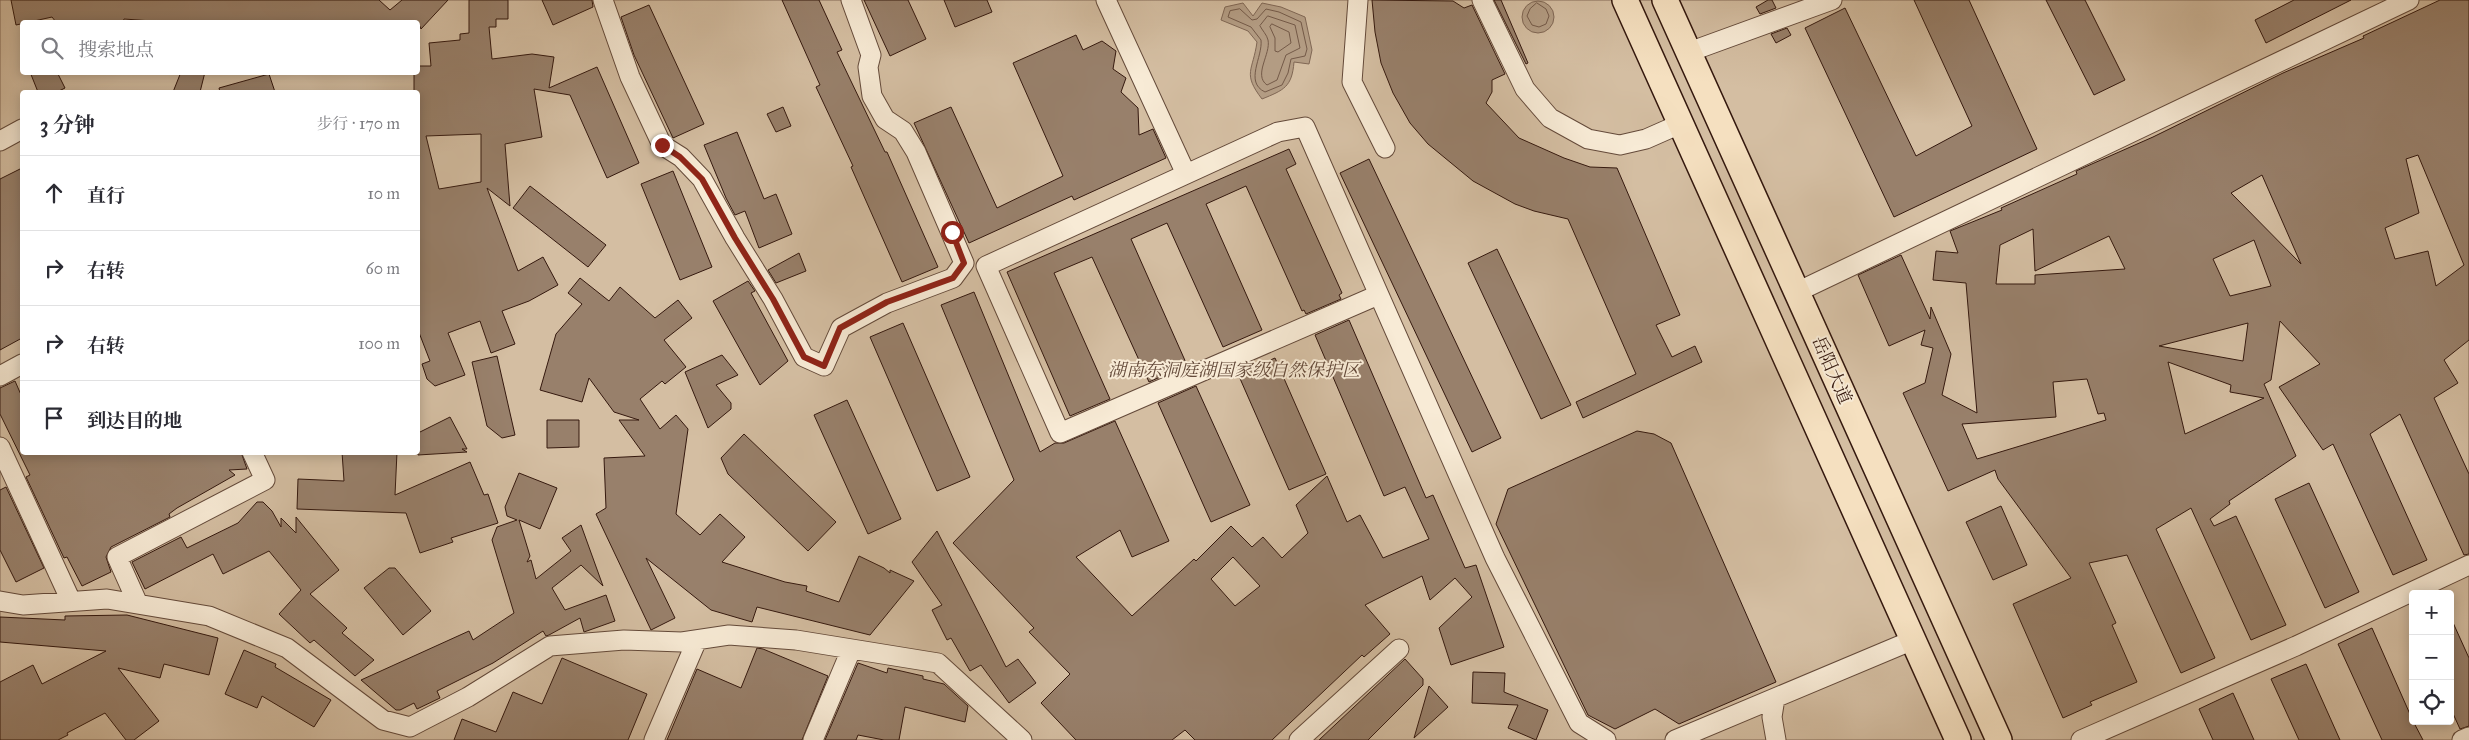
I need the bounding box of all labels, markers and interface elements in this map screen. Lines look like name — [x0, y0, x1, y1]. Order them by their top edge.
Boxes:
search box — [20, 20, 420, 75]
icon: search — [38, 34, 66, 62]
text: 搜索地点 — [78, 38, 154, 61]
text: 3 分钟 — [40, 112, 95, 138]
text: 步行 · 170 m — [317, 114, 400, 133]
route end — [651, 134, 674, 157]
icon: ahead — [40, 179, 68, 207]
text: 直行 — [87, 184, 125, 207]
text: 10 m — [368, 184, 400, 203]
route start — [941, 221, 964, 244]
icon: right — [40, 254, 68, 282]
text: 右转 — [87, 259, 125, 282]
text: 60 m — [366, 259, 400, 278]
icon: right — [40, 329, 68, 357]
street label: 岳阳大道 — [1807, 333, 1857, 407]
text: 右转 — [87, 334, 125, 357]
text: 100 m — [358, 334, 400, 353]
park label: 湖南东洞庭湖国家级自然保护区 — [1108, 359, 1362, 381]
icon: arrive — [40, 404, 68, 432]
text: 到达目的地 — [87, 409, 182, 432]
map controls — [2409, 590, 2454, 725]
button: + — [2409, 590, 2454, 635]
button: − — [2409, 635, 2454, 680]
button: locate — [2409, 680, 2454, 725]

